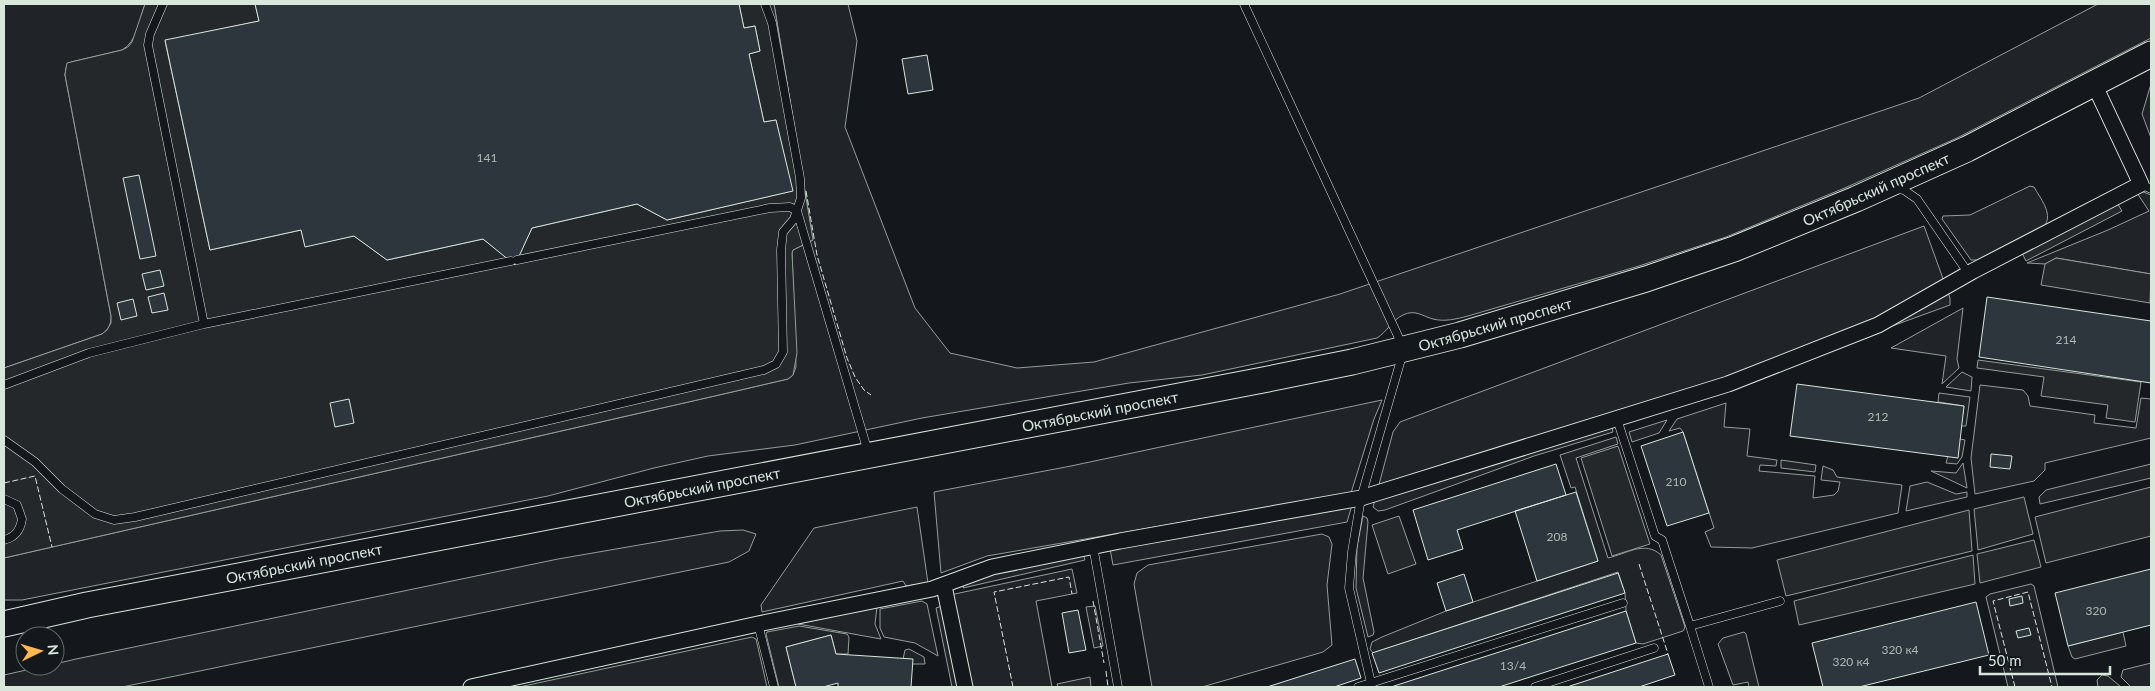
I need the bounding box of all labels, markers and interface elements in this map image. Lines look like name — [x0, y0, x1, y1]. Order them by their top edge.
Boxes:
street label: Октябрьский проспект — [1800, 148, 1953, 230]
house number: 141 — [477, 150, 497, 165]
street label: Октябрьский проспект — [1416, 293, 1574, 355]
house number: 214 — [2056, 332, 2076, 347]
street label: Октябрьский проспект — [1020, 387, 1180, 435]
house number: 212 — [1868, 409, 1888, 424]
street label: Октябрьский проспект — [622, 463, 782, 511]
house number: 210 — [1666, 474, 1686, 489]
house number: 208 — [1547, 529, 1567, 544]
street label: Октябрьский проспект — [224, 539, 384, 587]
house number: 320 — [2086, 603, 2106, 618]
north arrow — [15, 626, 65, 676]
house number: 320 к4 — [1881, 642, 1919, 657]
text: N — [45, 644, 62, 656]
scale bar — [1980, 644, 2110, 676]
text: 50 m — [1988, 651, 2022, 669]
house number: 320 к4 — [1832, 654, 1870, 669]
house number: 13/4 — [1500, 658, 1526, 673]

